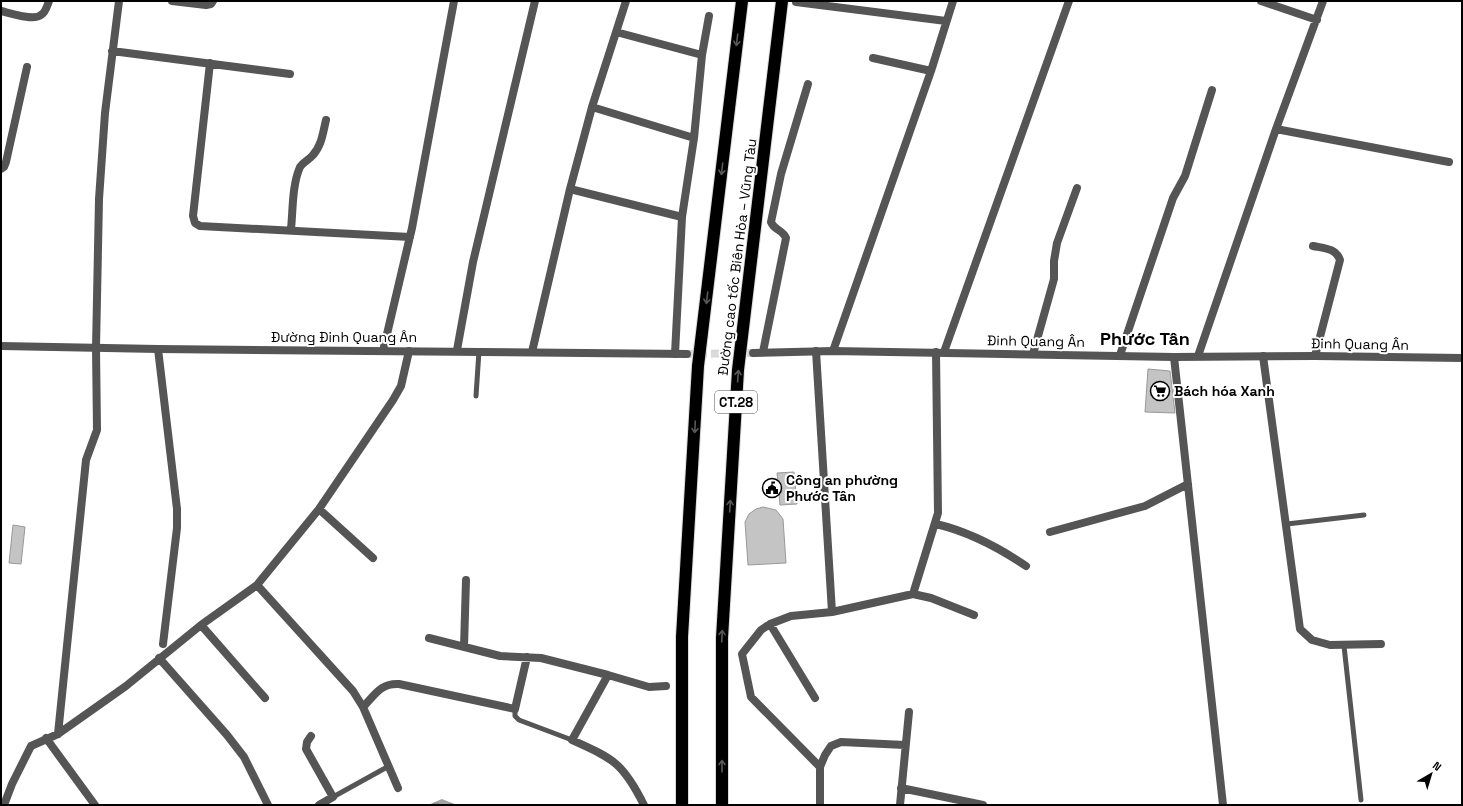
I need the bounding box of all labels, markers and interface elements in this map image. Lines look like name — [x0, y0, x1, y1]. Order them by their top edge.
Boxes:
one-way arrow — [734, 33, 741, 46]
street label: Đường cao tốc Biên Hòa – Vũng Tàu — [714, 138, 760, 376]
one-way arrow — [718, 162, 726, 175]
one-way arrow — [703, 291, 710, 304]
district label: Phước Tân — [1100, 327, 1190, 350]
street label: Đường Đinh Quang Ân — [271, 328, 417, 346]
street label: Đinh Quang Ân — [987, 331, 1085, 351]
street label: Đinh Quang Ân — [1311, 334, 1409, 354]
one-way arrow — [734, 370, 741, 383]
supermarket icon: Bách hóa Xanh — [1149, 380, 1171, 402]
place label: Bách hóa Xanh — [1174, 382, 1275, 400]
road number: CT.28 — [715, 391, 757, 413]
one-way arrow — [691, 420, 698, 433]
place label: Công an phường Phước Tân — [786, 471, 898, 505]
public building icon: Công an phường Phước Tân — [761, 477, 783, 499]
one-way arrow — [726, 500, 733, 513]
one-way arrow — [718, 630, 726, 643]
north arrow — [1411, 754, 1451, 794]
text: N — [1430, 758, 1444, 774]
one-way arrow — [718, 760, 726, 773]

